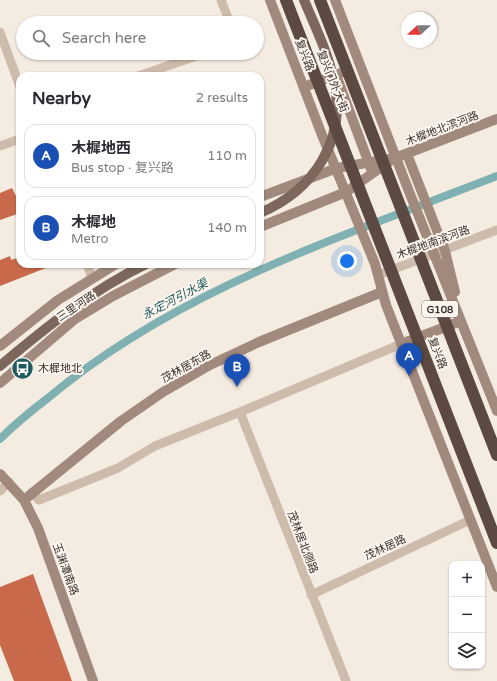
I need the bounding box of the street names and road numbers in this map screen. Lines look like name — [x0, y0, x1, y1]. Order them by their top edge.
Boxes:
street label: 复兴路 — [293, 37, 317, 73]
street label: 复兴门外大街 — [314, 48, 351, 114]
street label: 木樨地北滨河路 — [404, 109, 480, 148]
street label: 木樨地南滨河路 — [395, 223, 472, 262]
street label: 三里河路 — [54, 289, 98, 324]
road number: G108 — [422, 301, 458, 317]
street label: 复兴路 — [426, 335, 450, 371]
street label: 茂林居东路 — [159, 347, 213, 385]
street label: 茂林居北侧路 — [285, 509, 320, 575]
street label: 茂林居路 — [363, 532, 408, 563]
street label: 玉渊潭南路 — [50, 541, 81, 597]

